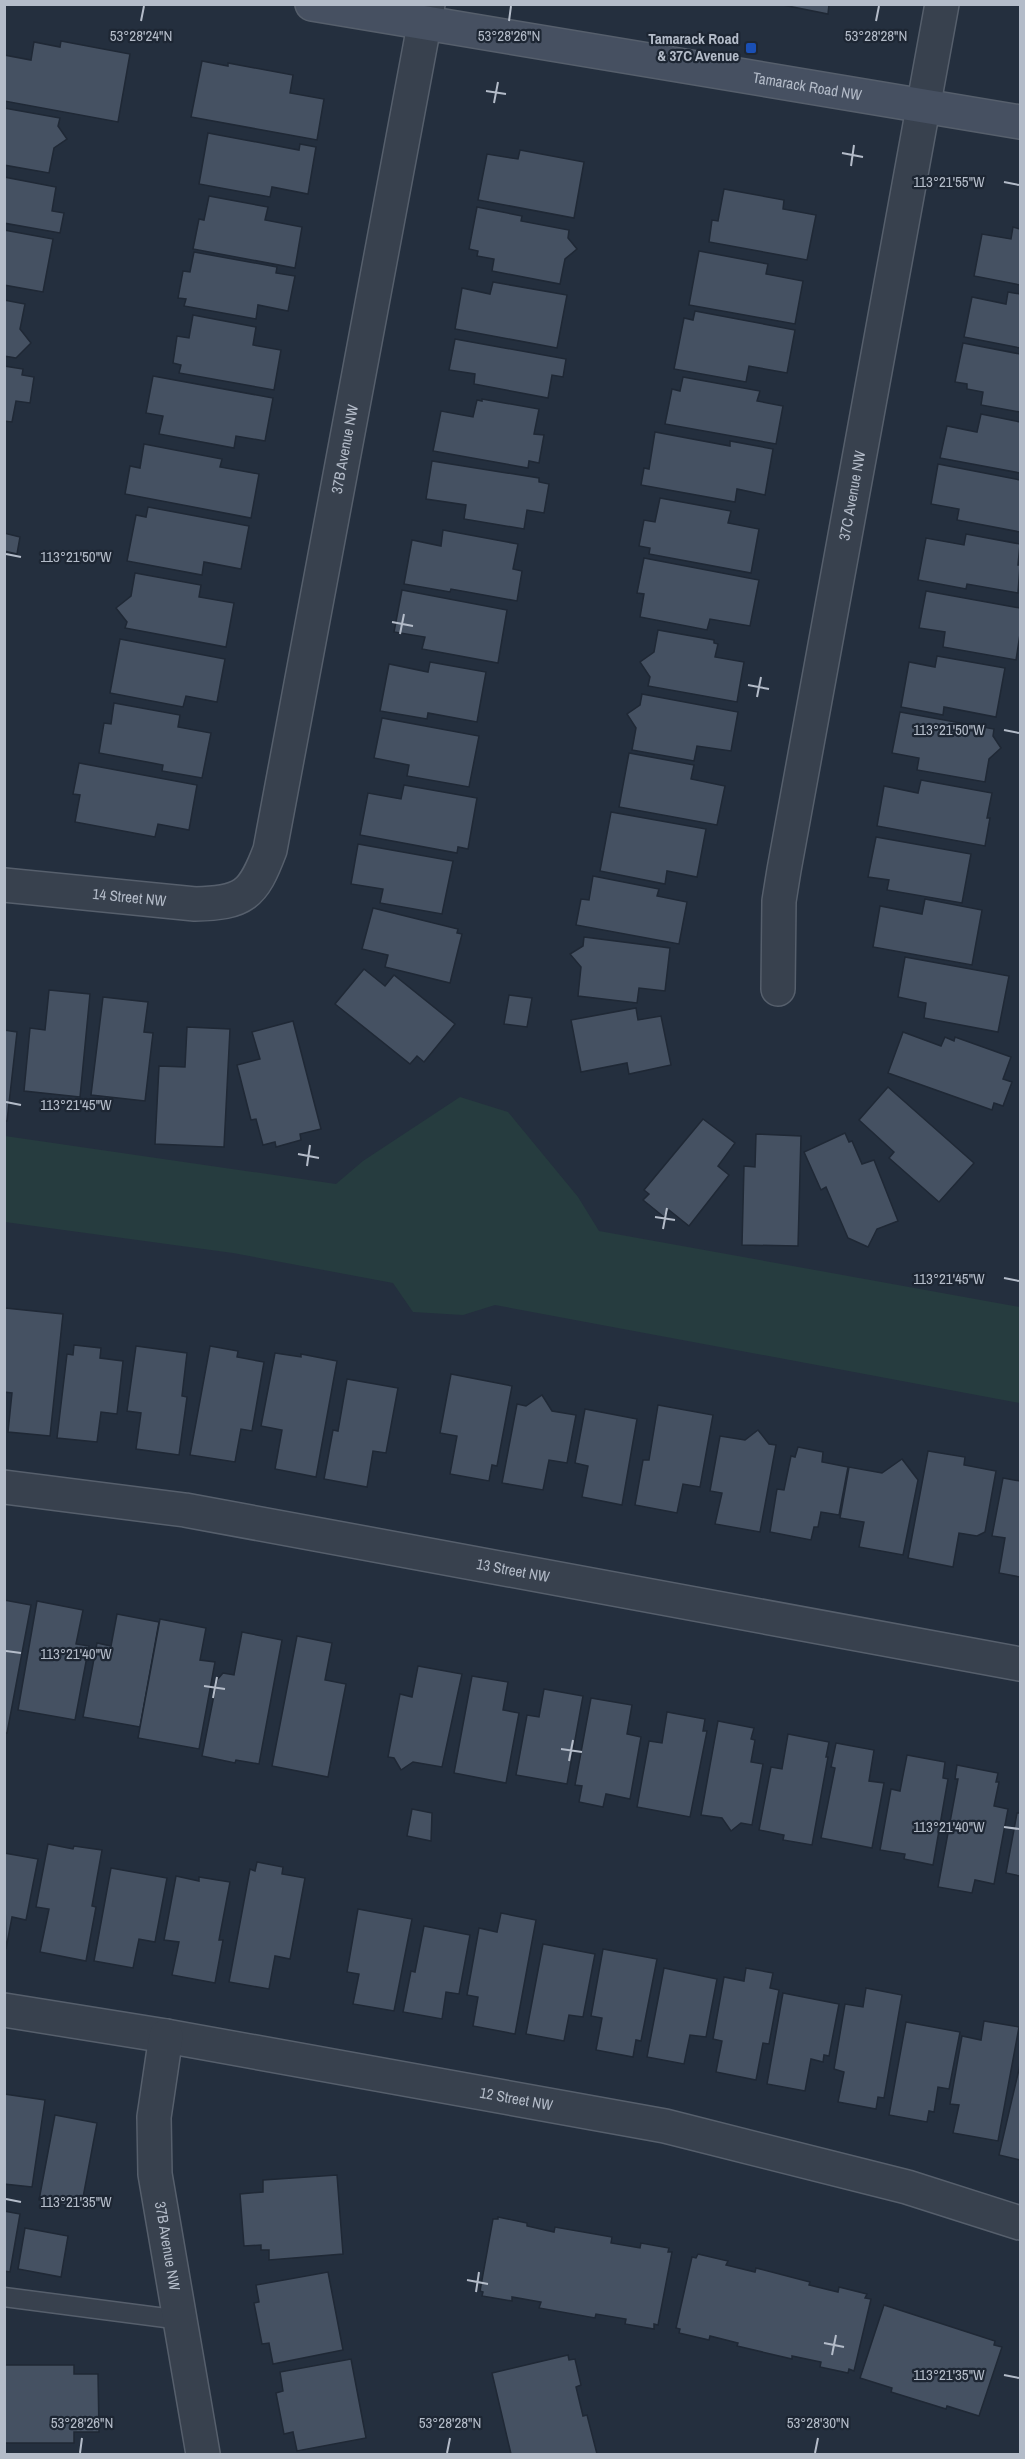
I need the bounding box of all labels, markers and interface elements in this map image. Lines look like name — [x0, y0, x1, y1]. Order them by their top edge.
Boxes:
text: 53°28'24"N — [110, 25, 172, 46]
text: 53°28'26"N — [478, 25, 540, 46]
text: 53°28'28"N — [845, 25, 907, 46]
place label: Tamarack Road & 37C Avenue — [648, 28, 739, 66]
marker: Tamarack Road & 37C Avenue — [744, 41, 758, 55]
street label: Tamarack Road NW — [751, 67, 864, 106]
text: 113°21'55"W — [913, 171, 985, 192]
street label: 37B Avenue NW — [326, 403, 363, 495]
street label: 37C Avenue NW — [833, 449, 870, 542]
text: 113°21'50"W — [40, 546, 112, 567]
text: 113°21'50"W — [913, 719, 985, 740]
street label: 14 Street NW — [92, 883, 168, 911]
text: 113°21'45"W — [40, 1094, 112, 1115]
text: 113°21'45"W — [913, 1268, 985, 1289]
street label: 13 Street NW — [475, 1553, 552, 1587]
text: 113°21'40"W — [40, 1643, 112, 1664]
text: 113°21'40"W — [913, 1816, 985, 1837]
street label: 12 Street NW — [478, 2082, 555, 2116]
text: 113°21'35"W — [40, 2191, 112, 2212]
street label: 37B Avenue NW — [150, 2200, 186, 2293]
text: 113°21'35"W — [913, 2364, 985, 2385]
text: 53°28'26"N — [51, 2412, 113, 2433]
text: 53°28'28"N — [419, 2412, 481, 2433]
text: 53°28'30"N — [787, 2412, 849, 2433]

